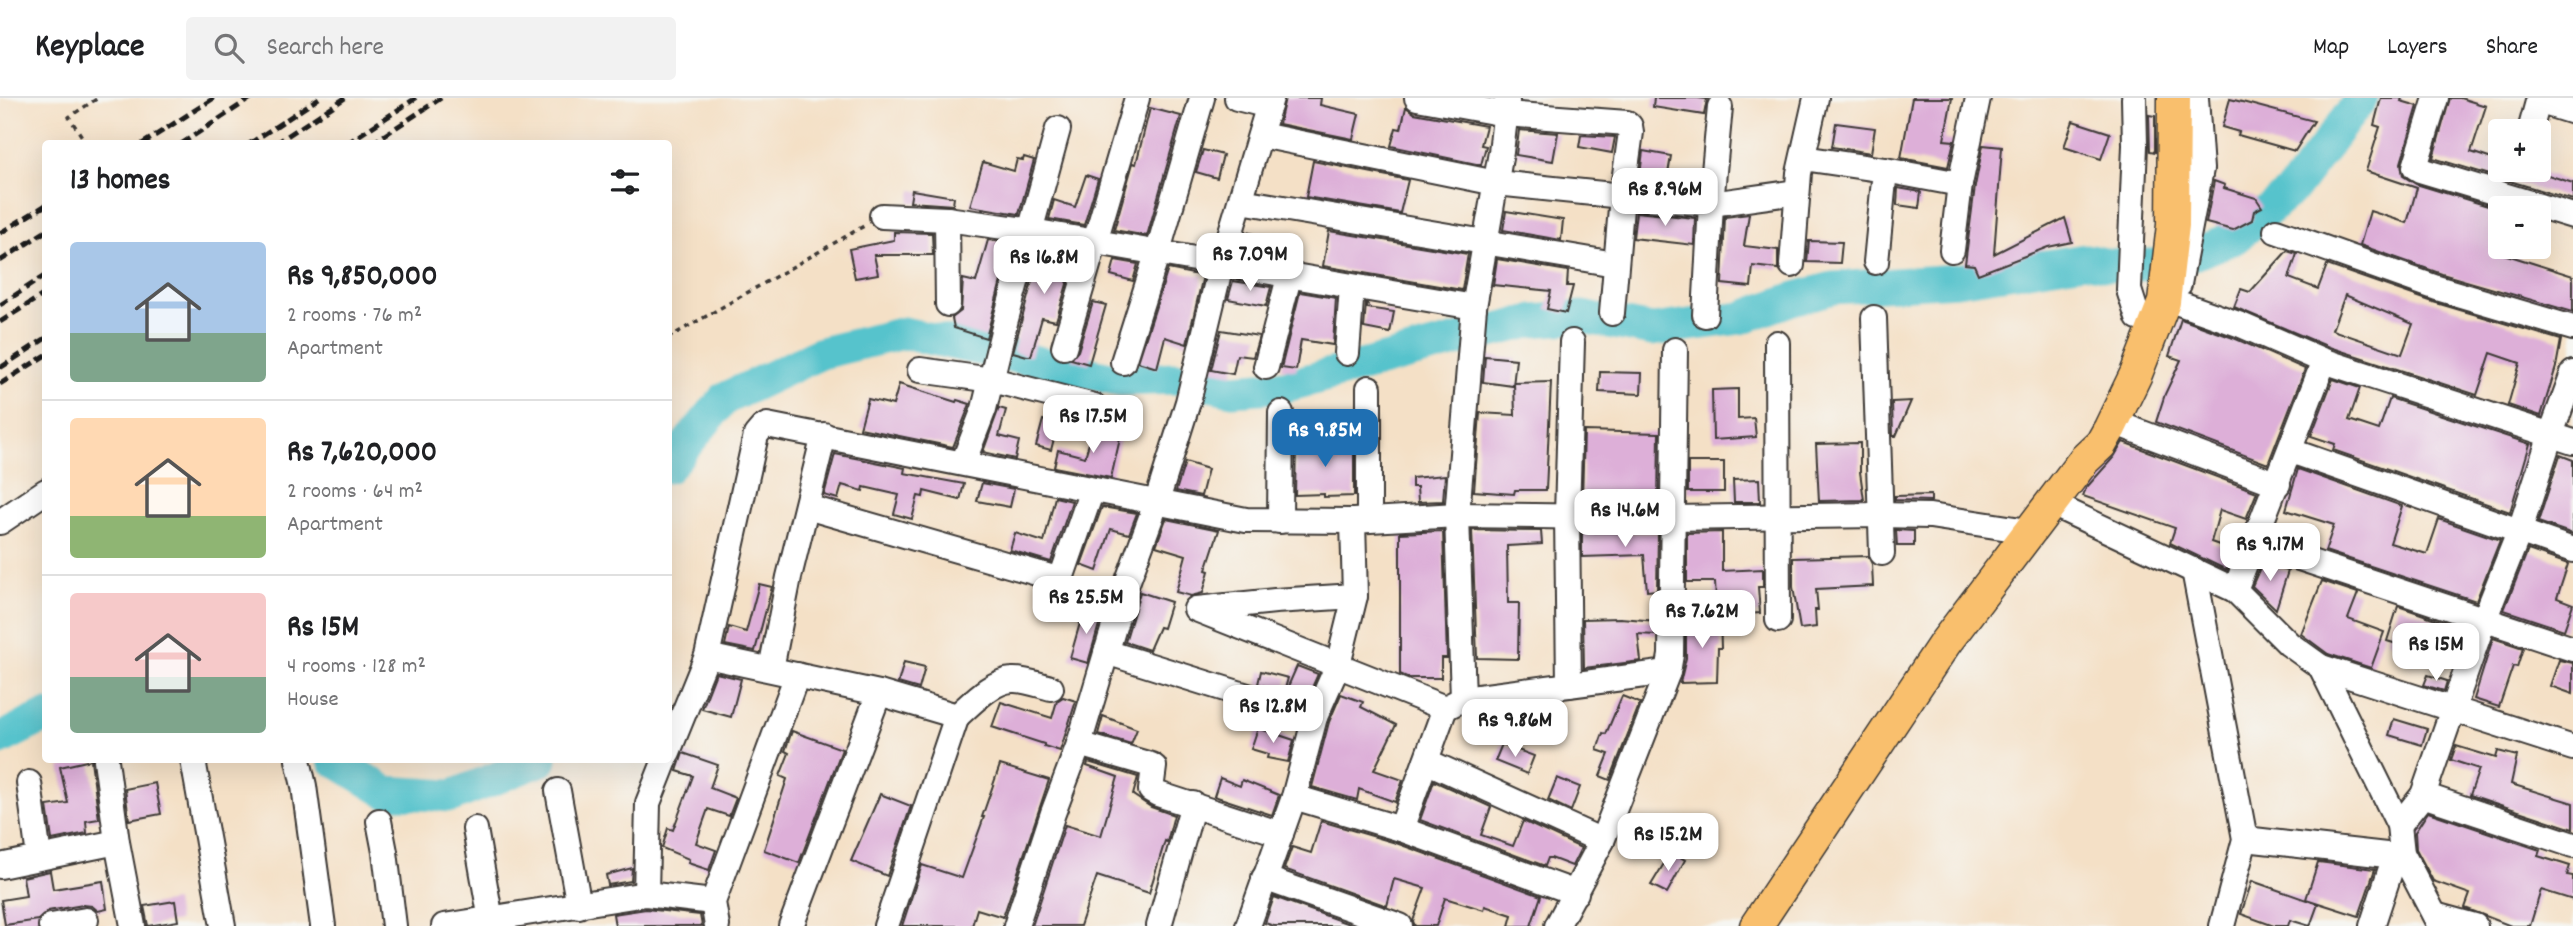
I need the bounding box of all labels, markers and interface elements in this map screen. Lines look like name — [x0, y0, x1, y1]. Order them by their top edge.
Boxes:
search box — [186, 17, 676, 80]
text: Keyplace — [35, 25, 144, 72]
icon: search — [210, 29, 248, 67]
text: Search here — [266, 30, 384, 67]
text: Map — [2313, 31, 2349, 65]
text: Layers — [2387, 31, 2448, 65]
text: Share — [2486, 31, 2538, 65]
map controls — [2488, 119, 2551, 259]
button: + — [2488, 119, 2551, 182]
text: 13 homes — [70, 161, 170, 204]
icon: filters — [606, 163, 644, 201]
pin: Rs 8.96M — [1593, 169, 1737, 228]
text: Rs 8.96M — [1628, 174, 1702, 207]
button: − — [2488, 196, 2551, 259]
pin: Rs 7.09M — [1178, 234, 1322, 293]
pin: Rs 16.8M — [972, 236, 1116, 296]
text: Rs 7.09M — [1212, 239, 1288, 272]
text: Rs 16.8M — [1010, 242, 1078, 275]
text: Rs 9,850,000 — [287, 257, 438, 300]
icon: home — [126, 270, 210, 354]
text: 2 rooms · 76 m² — [287, 300, 422, 333]
text: Apartment — [287, 333, 383, 366]
pin: Rs 17.5M — [1021, 396, 1165, 455]
text: Rs 17.5M — [1059, 401, 1127, 434]
pin: Rs 9.85M — [1253, 410, 1397, 469]
text: Rs 9.85M — [1288, 415, 1362, 448]
text: Rs 7,620,000 — [287, 433, 437, 476]
icon: home — [126, 446, 210, 530]
text: 2 rooms · 64 m² — [287, 476, 423, 509]
pin: Rs 14.6M — [1553, 490, 1697, 549]
text: Rs 14.6M — [1590, 495, 1660, 528]
text: Apartment — [287, 509, 383, 542]
pin: Rs 9.17M — [2198, 524, 2342, 583]
text: Rs 9.17M — [2236, 529, 2304, 562]
pin: Rs 25.5M — [1014, 576, 1158, 636]
text: Rs 25.5M — [1049, 582, 1123, 615]
pin: Rs 7.62M — [1630, 590, 1774, 650]
text: Rs 7.62M — [1665, 596, 1739, 629]
text: Rs 15M — [287, 608, 359, 651]
icon: home — [126, 621, 210, 705]
pin: Rs 15M — [2379, 624, 2493, 683]
text: Rs 15M — [2408, 629, 2464, 662]
text: 4 rooms · 128 m² — [287, 651, 426, 684]
text: House — [287, 684, 339, 717]
pin: Rs 12.8M — [1201, 686, 1345, 745]
text: Rs 12.8M — [1239, 691, 1307, 724]
pin: Rs 9.86M — [1443, 700, 1587, 759]
text: Rs 9.86M — [1478, 705, 1552, 738]
pin: Rs 15.2M — [1596, 814, 1740, 873]
text: Rs 15.2M — [1633, 819, 1703, 852]

